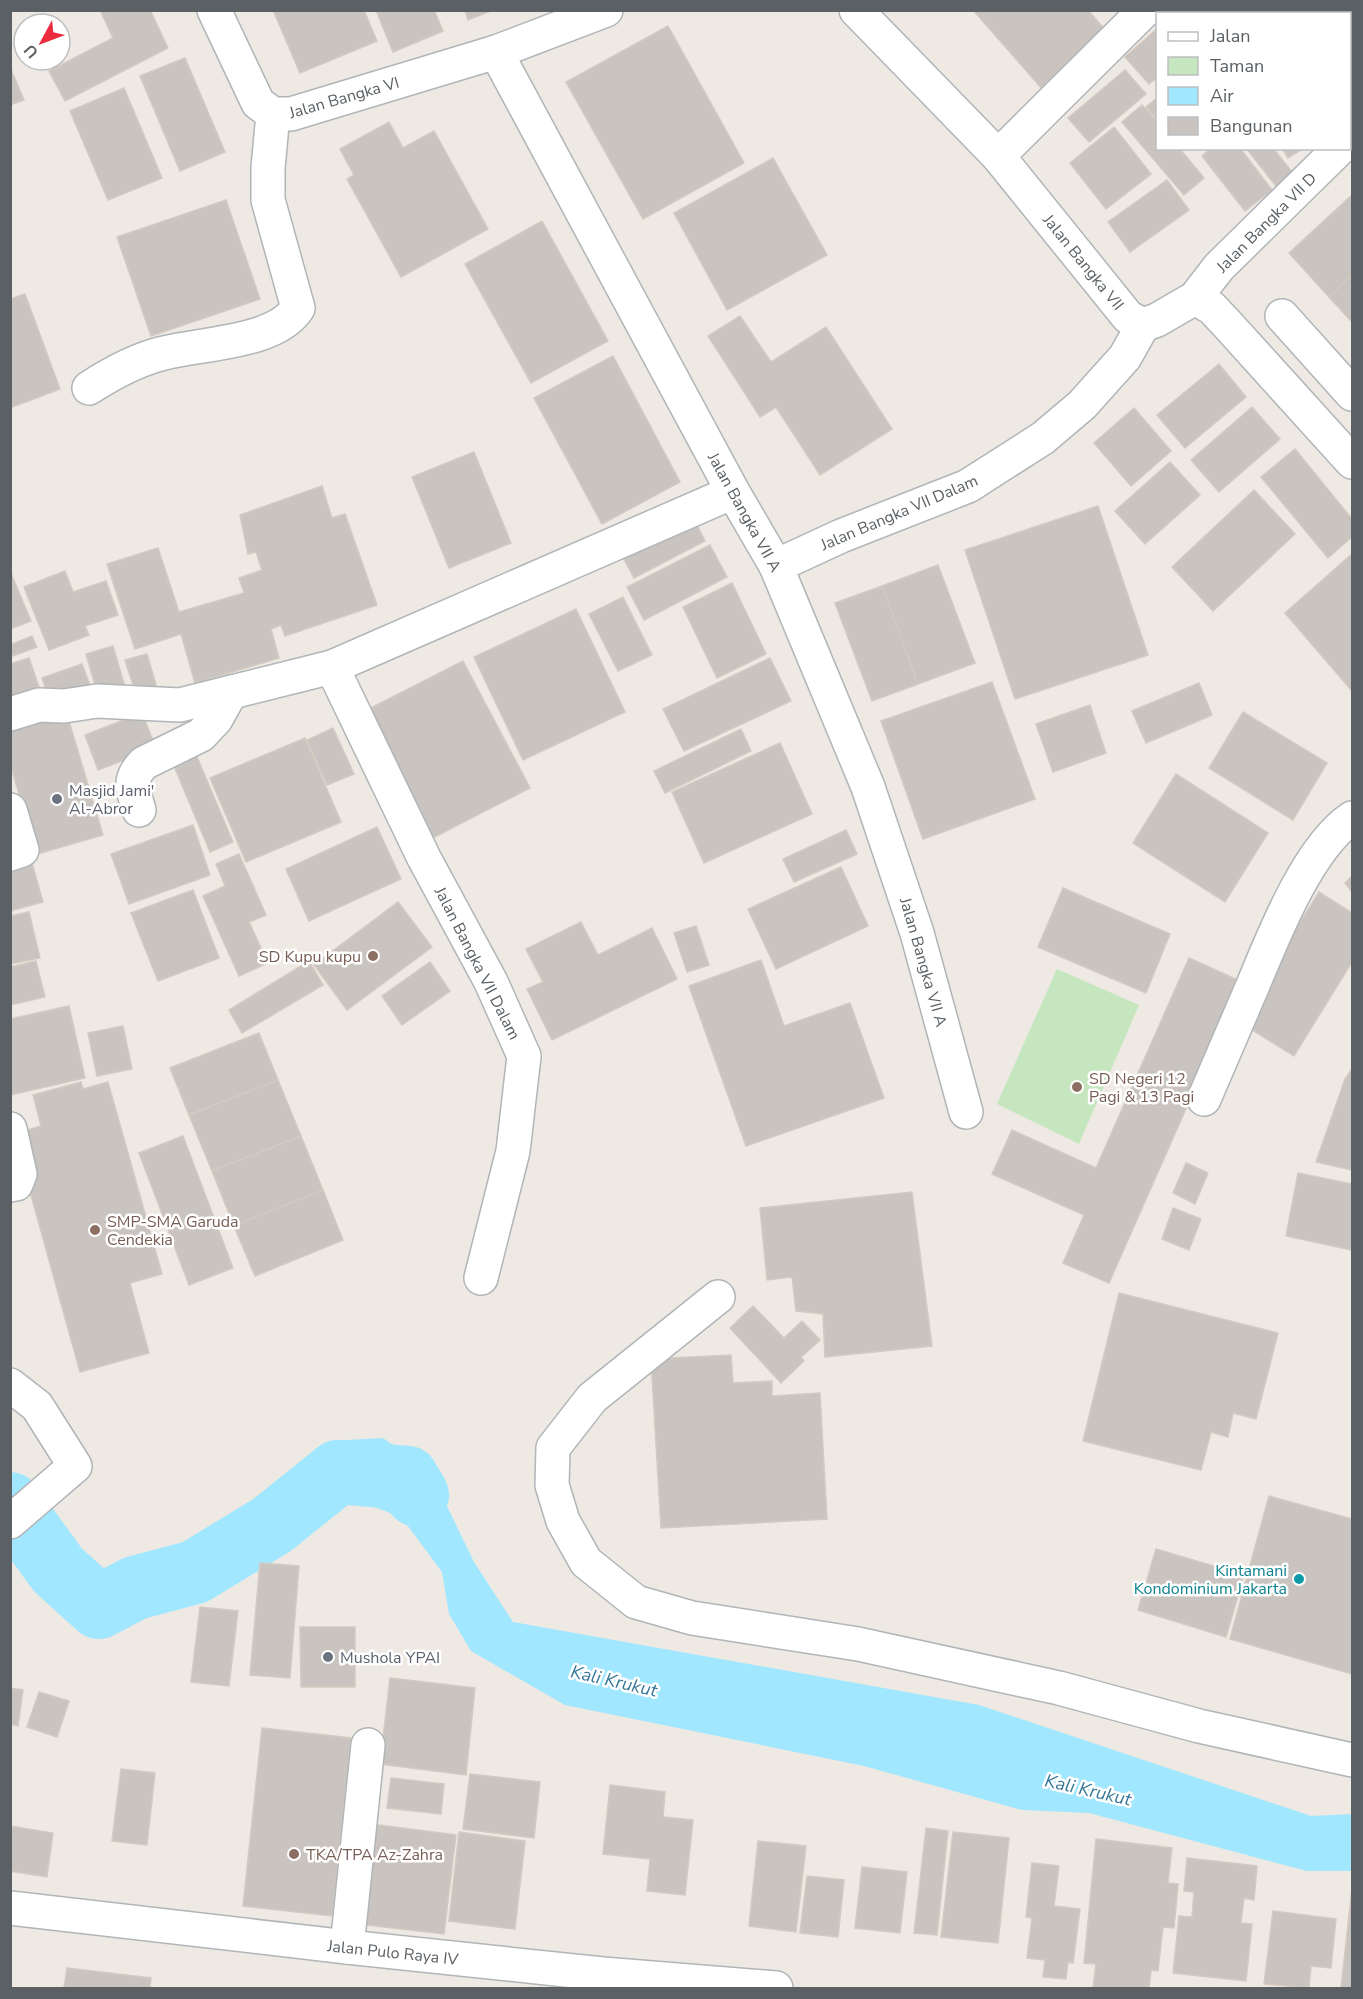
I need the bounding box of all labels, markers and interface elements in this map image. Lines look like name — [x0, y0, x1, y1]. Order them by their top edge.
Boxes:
north arrow — [12, 12, 72, 72]
legend — [1156, 12, 1351, 150]
text: Jalan — [1209, 24, 1250, 48]
text: U — [19, 40, 44, 63]
text: Taman — [1210, 54, 1264, 78]
street label: Jalan Bangka VI — [286, 72, 402, 124]
text: Air — [1210, 84, 1234, 108]
text: Bangunan — [1210, 114, 1293, 138]
street label: Jalan Bangka VII D — [1211, 168, 1322, 278]
street label: Jalan Bangka VII — [1037, 209, 1129, 315]
street label: Jalan Bangka VII A — [702, 448, 786, 576]
street label: Jalan Bangka VII Dalam — [816, 470, 981, 556]
place label: Masjid Jami' Al-Abror — [69, 780, 154, 820]
marker: Masjid Jami' Al-Abror — [50, 792, 64, 806]
street label: Jalan Bangka VII Dalam — [429, 882, 525, 1044]
street label: Jalan Bangka VII A — [894, 894, 952, 1030]
place label: SD Kupu kupu — [259, 946, 361, 968]
marker: SD Kupu kupu — [366, 949, 380, 963]
place label: SD Negeri 12 Pagi & 13 Pagi — [1089, 1068, 1194, 1108]
marker: SD Negeri 12 Pagi & 13 Pagi — [1070, 1080, 1084, 1094]
place label: SMP-SMA Garuda Cendekia — [107, 1211, 239, 1251]
marker: SMP-SMA Garuda Cendekia — [88, 1223, 102, 1237]
place label: Kintamani Kondominium Jakarta — [1134, 1560, 1287, 1600]
marker: Kintamani Kondominium Jakarta — [1292, 1572, 1306, 1586]
place label: Mushola YPAI — [340, 1647, 440, 1669]
marker: Mushola YPAI — [321, 1650, 335, 1664]
water label: Kali Krukut — [568, 1659, 660, 1703]
water label: Kali Krukut — [1042, 1768, 1134, 1812]
place label: TKA/TPA Az-Zahra — [306, 1844, 443, 1866]
marker: TKA/TPA Az-Zahra — [287, 1847, 301, 1861]
street label: Jalan Pulo Raya IV — [325, 1935, 460, 1971]

